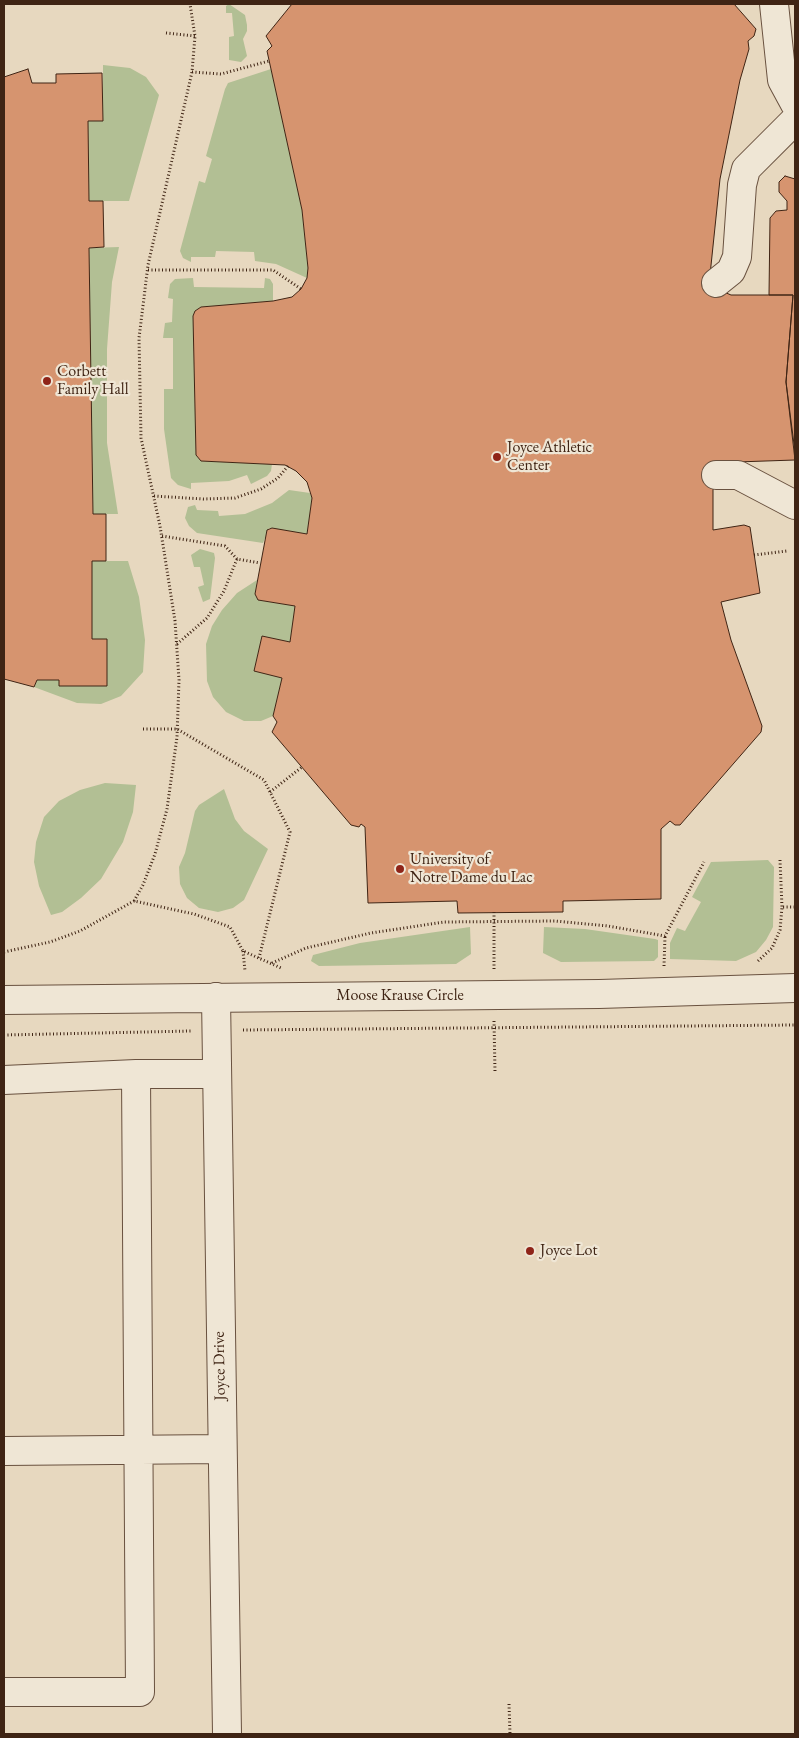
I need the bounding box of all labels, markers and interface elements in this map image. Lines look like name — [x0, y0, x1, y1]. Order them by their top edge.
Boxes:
place label: Corbett Family Hall — [57, 362, 129, 400]
marker: Corbett Family Hall — [41, 375, 53, 387]
place label: Joyce Athletic Center — [507, 438, 592, 476]
marker: Joyce Athletic Center — [491, 451, 503, 463]
place label: University of Notre Dame du Lac — [410, 850, 533, 888]
marker: University of Notre Dame du Lac — [394, 863, 406, 875]
street label: Moose Krause Circle — [336, 986, 464, 1006]
place label: Joyce Lot — [540, 1241, 597, 1261]
marker: Joyce Lot — [524, 1245, 536, 1257]
street label: Joyce Drive — [210, 1331, 230, 1401]

